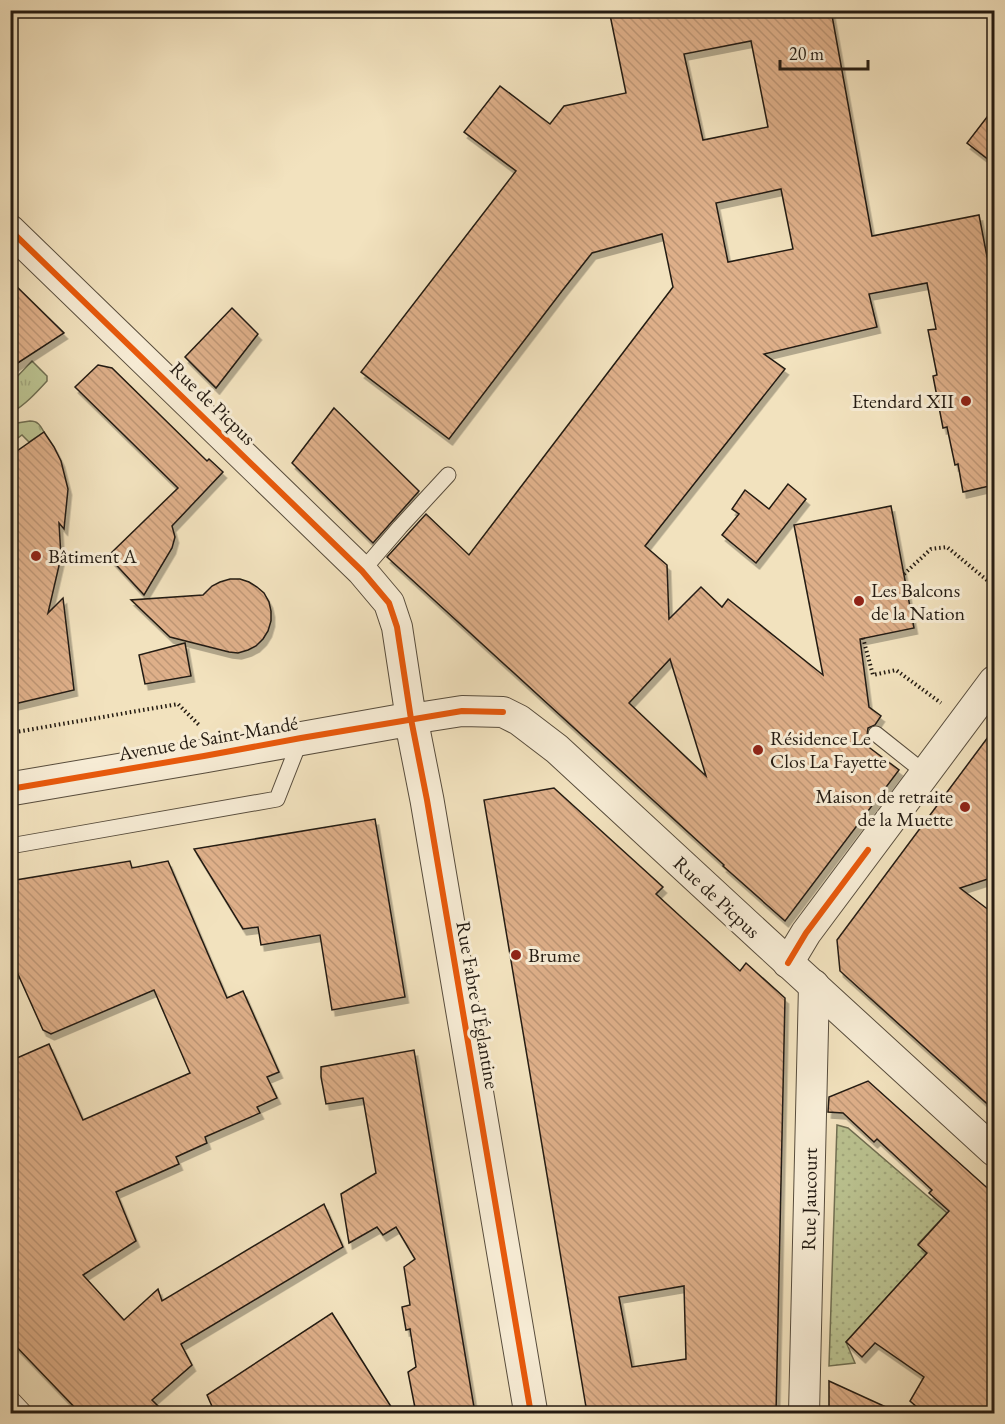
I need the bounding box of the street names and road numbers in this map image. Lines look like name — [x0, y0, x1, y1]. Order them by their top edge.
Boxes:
street label: Rue de Picpus — [165, 356, 261, 450]
street label: Avenue de Saint-Mandé — [115, 709, 300, 767]
street label: Rue de Picpus — [668, 850, 766, 944]
street label: Rue Fabre d'Églantine — [450, 919, 506, 1091]
street label: Rue Jaucourt — [795, 1147, 823, 1251]

